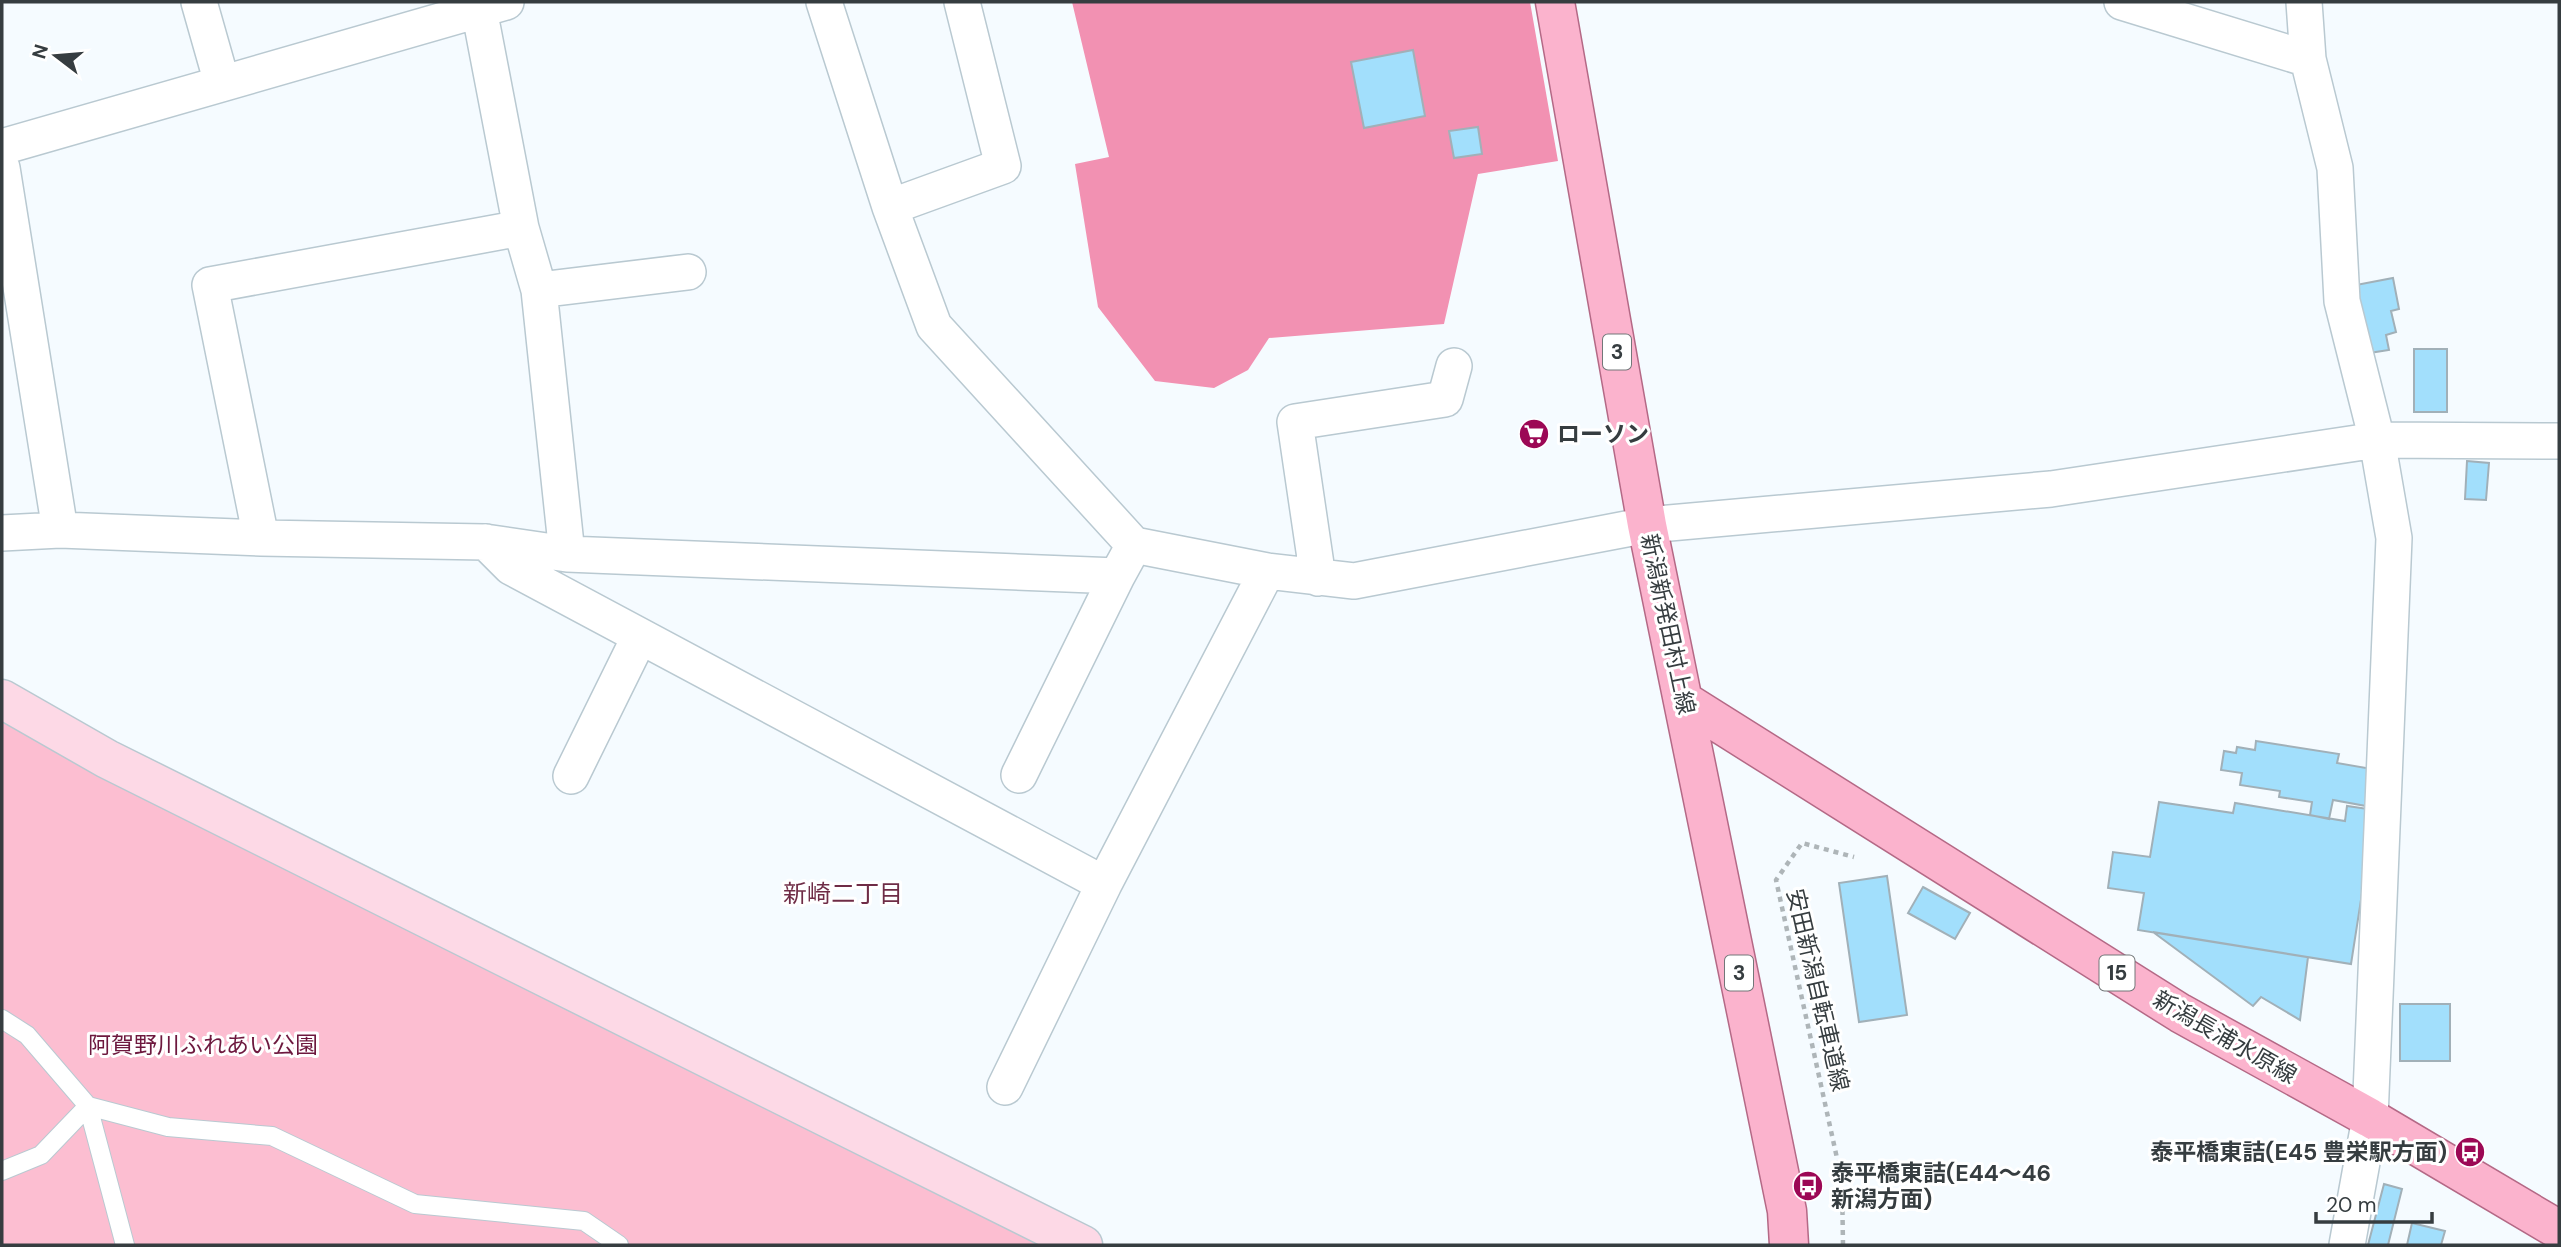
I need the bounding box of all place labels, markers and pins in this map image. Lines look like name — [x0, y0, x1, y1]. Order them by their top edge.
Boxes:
supermarket icon: ローソン — [1517, 417, 1551, 451]
place label: ローソン — [1557, 419, 1649, 449]
bus stop icon: 泰平橋東詰(E45 豊栄駅方面) — [2453, 1135, 2487, 1169]
place label: 泰平橋東詰(E45 豊栄駅方面) — [2150, 1137, 2447, 1167]
place label: 泰平橋東詰(E44～46 新潟方面) — [1831, 1158, 2051, 1214]
bus stop icon: 泰平橋東詰(E44～46 新潟方面) — [1791, 1169, 1825, 1203]

